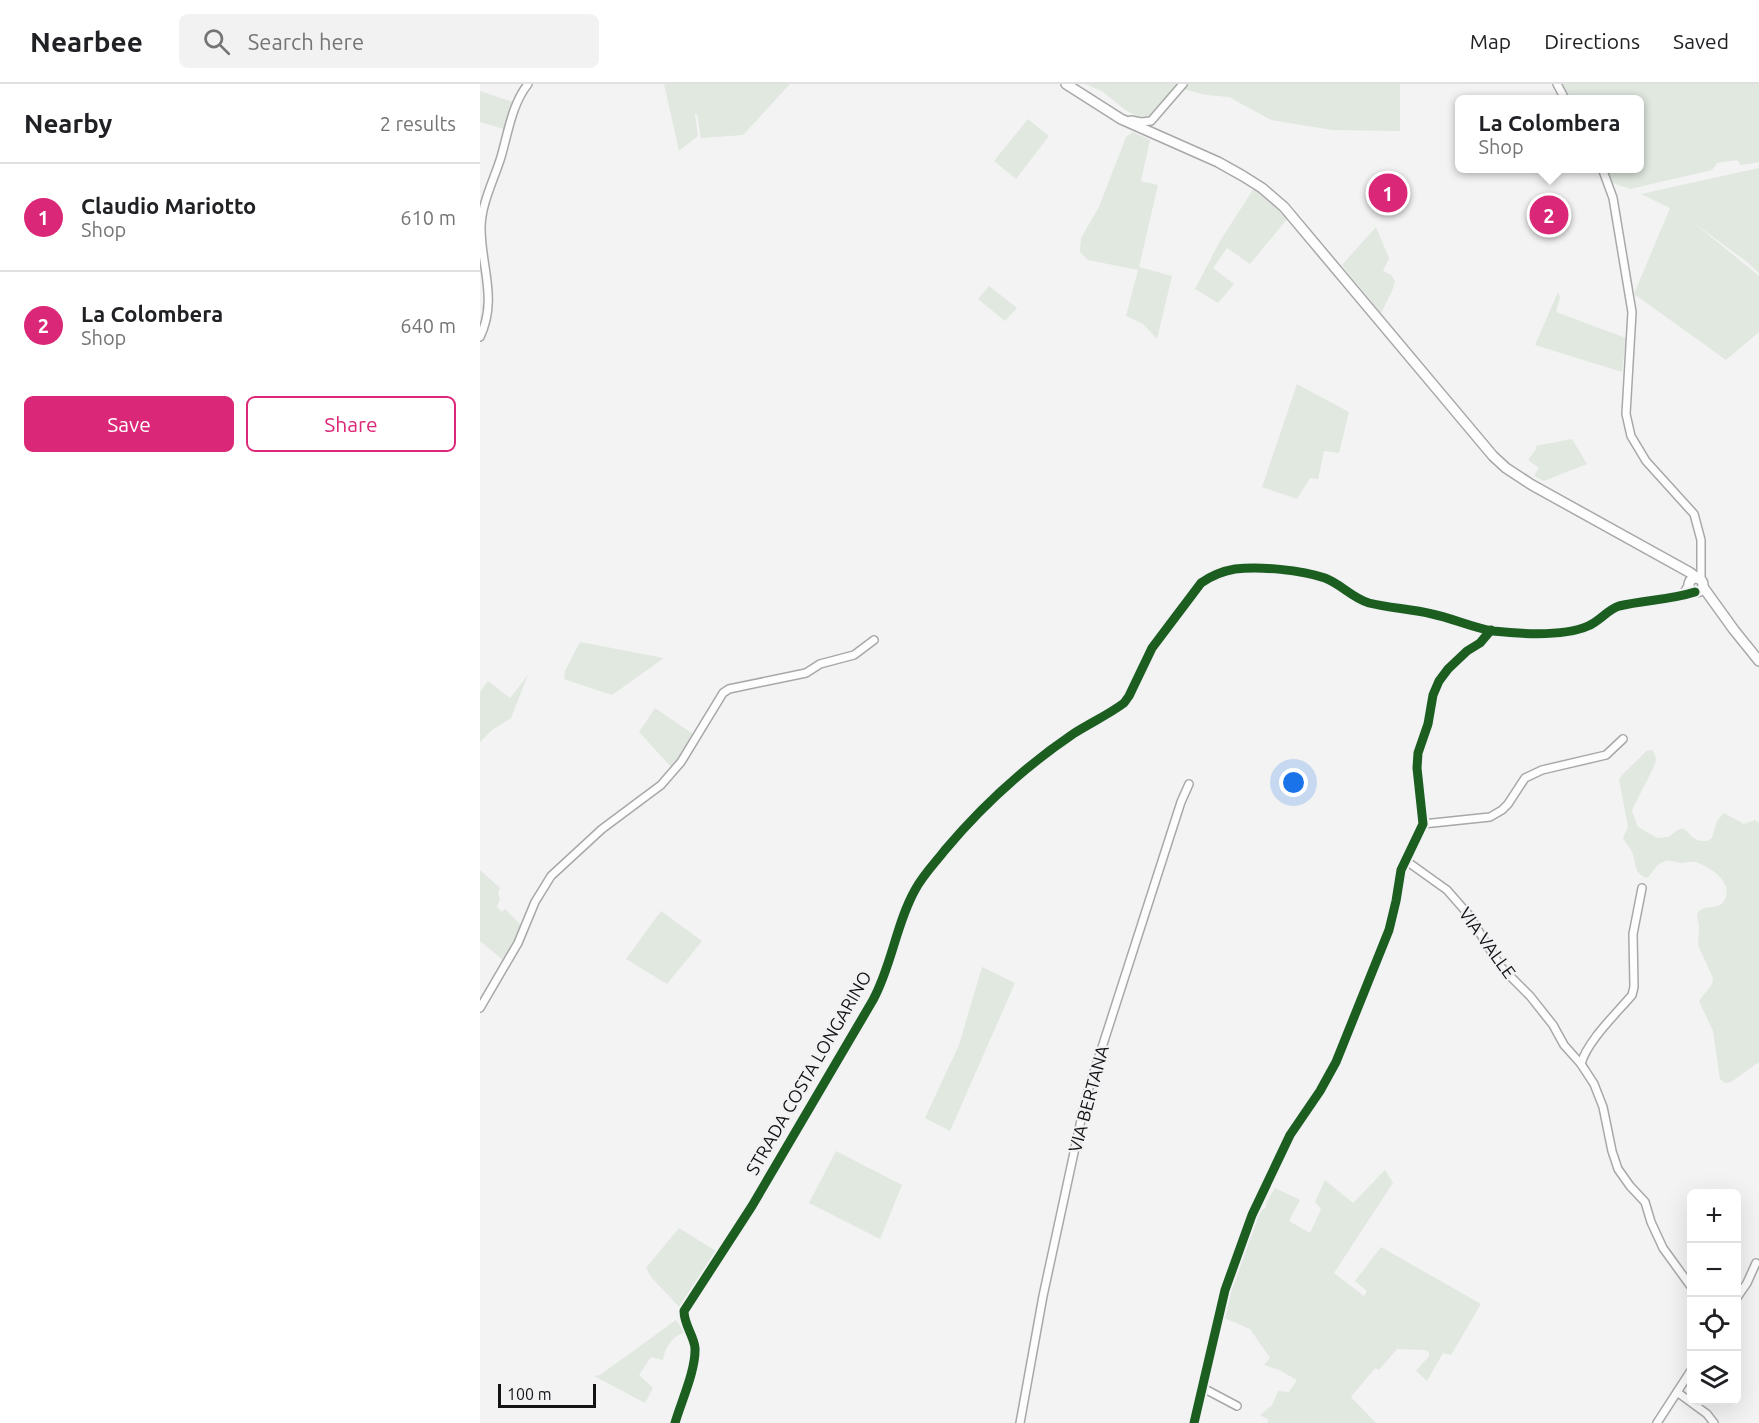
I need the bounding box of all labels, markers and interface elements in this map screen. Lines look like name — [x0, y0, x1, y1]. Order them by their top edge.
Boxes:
search box — [179, 14, 599, 68]
icon: search — [200, 25, 233, 58]
text: Nearbee — [30, 26, 143, 57]
text: Search here — [248, 29, 364, 54]
text: Map — [1470, 29, 1511, 53]
text: Directions — [1544, 29, 1640, 53]
text: Saved — [1673, 29, 1729, 53]
popup — [1455, 95, 1644, 173]
text: Nearby — [24, 109, 112, 138]
text: La Colombera — [1478, 110, 1621, 135]
text: 2 results — [380, 112, 456, 135]
text: Shop — [1478, 135, 1524, 158]
pin: 1 — [1368, 170, 1408, 216]
pin: 2 — [1530, 192, 1568, 238]
text: Claudio Mariotto — [81, 193, 256, 218]
text: 1 — [38, 206, 49, 229]
text: 610 m — [400, 206, 456, 229]
text: Shop — [81, 218, 126, 241]
text: La Colombera — [81, 301, 223, 326]
text: 2 — [38, 314, 49, 337]
text: 640 m — [400, 314, 456, 337]
text: Shop — [81, 326, 126, 349]
button: Save — [24, 396, 234, 452]
button: Share — [246, 396, 456, 452]
your location — [1279, 768, 1308, 797]
street label: VIA VALLE — [1455, 903, 1520, 982]
street label: STRADA COSTA LONGARINO — [741, 967, 875, 1178]
street label: VIA BERTANA — [1064, 1043, 1112, 1154]
map controls — [1687, 1189, 1741, 1405]
button: + — [1687, 1189, 1741, 1243]
button: − — [1687, 1243, 1741, 1297]
button: locate — [1687, 1297, 1741, 1351]
button: layers — [1687, 1351, 1741, 1405]
scale bar — [498, 1381, 596, 1408]
text: 100 m — [507, 1385, 552, 1403]

